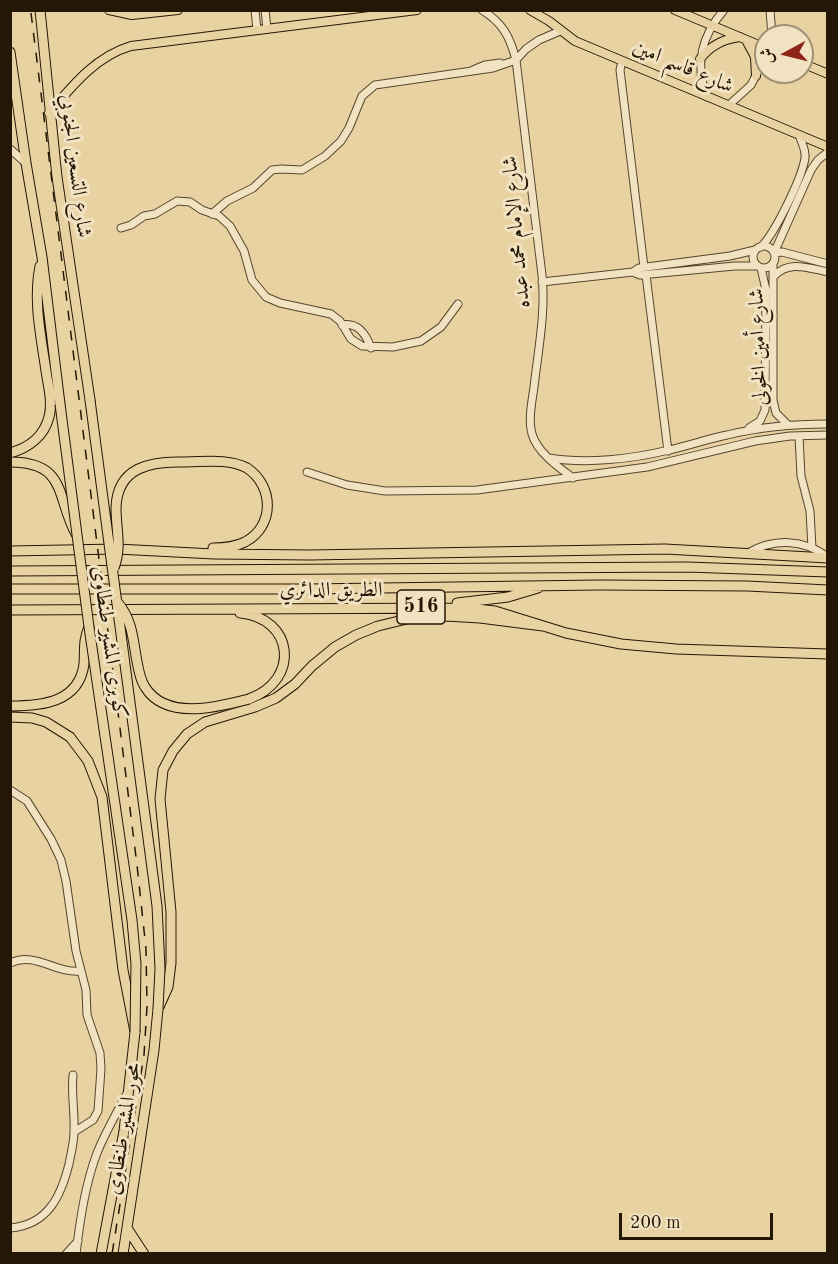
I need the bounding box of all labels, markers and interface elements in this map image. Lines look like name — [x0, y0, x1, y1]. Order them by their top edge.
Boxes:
north arrow — [754, 24, 814, 84]
street label: شارع قاسم امين — [629, 34, 737, 100]
text: ش — [759, 47, 777, 65]
street label: شارع التسعين الجنوبي — [54, 93, 96, 239]
street label: شارع الإمام محمد عبده — [498, 155, 536, 309]
street label: شارع أمين الخولى — [744, 288, 774, 406]
street label: كوبرى المشير طنطاوى — [86, 564, 132, 720]
street label: الطريق الدائري — [280, 577, 382, 603]
road number: 516 — [397, 590, 445, 624]
street label: محور المشير طنطاوى — [101, 1061, 147, 1197]
scale bar — [622, 1201, 776, 1239]
text: 200 m — [630, 1214, 681, 1232]

